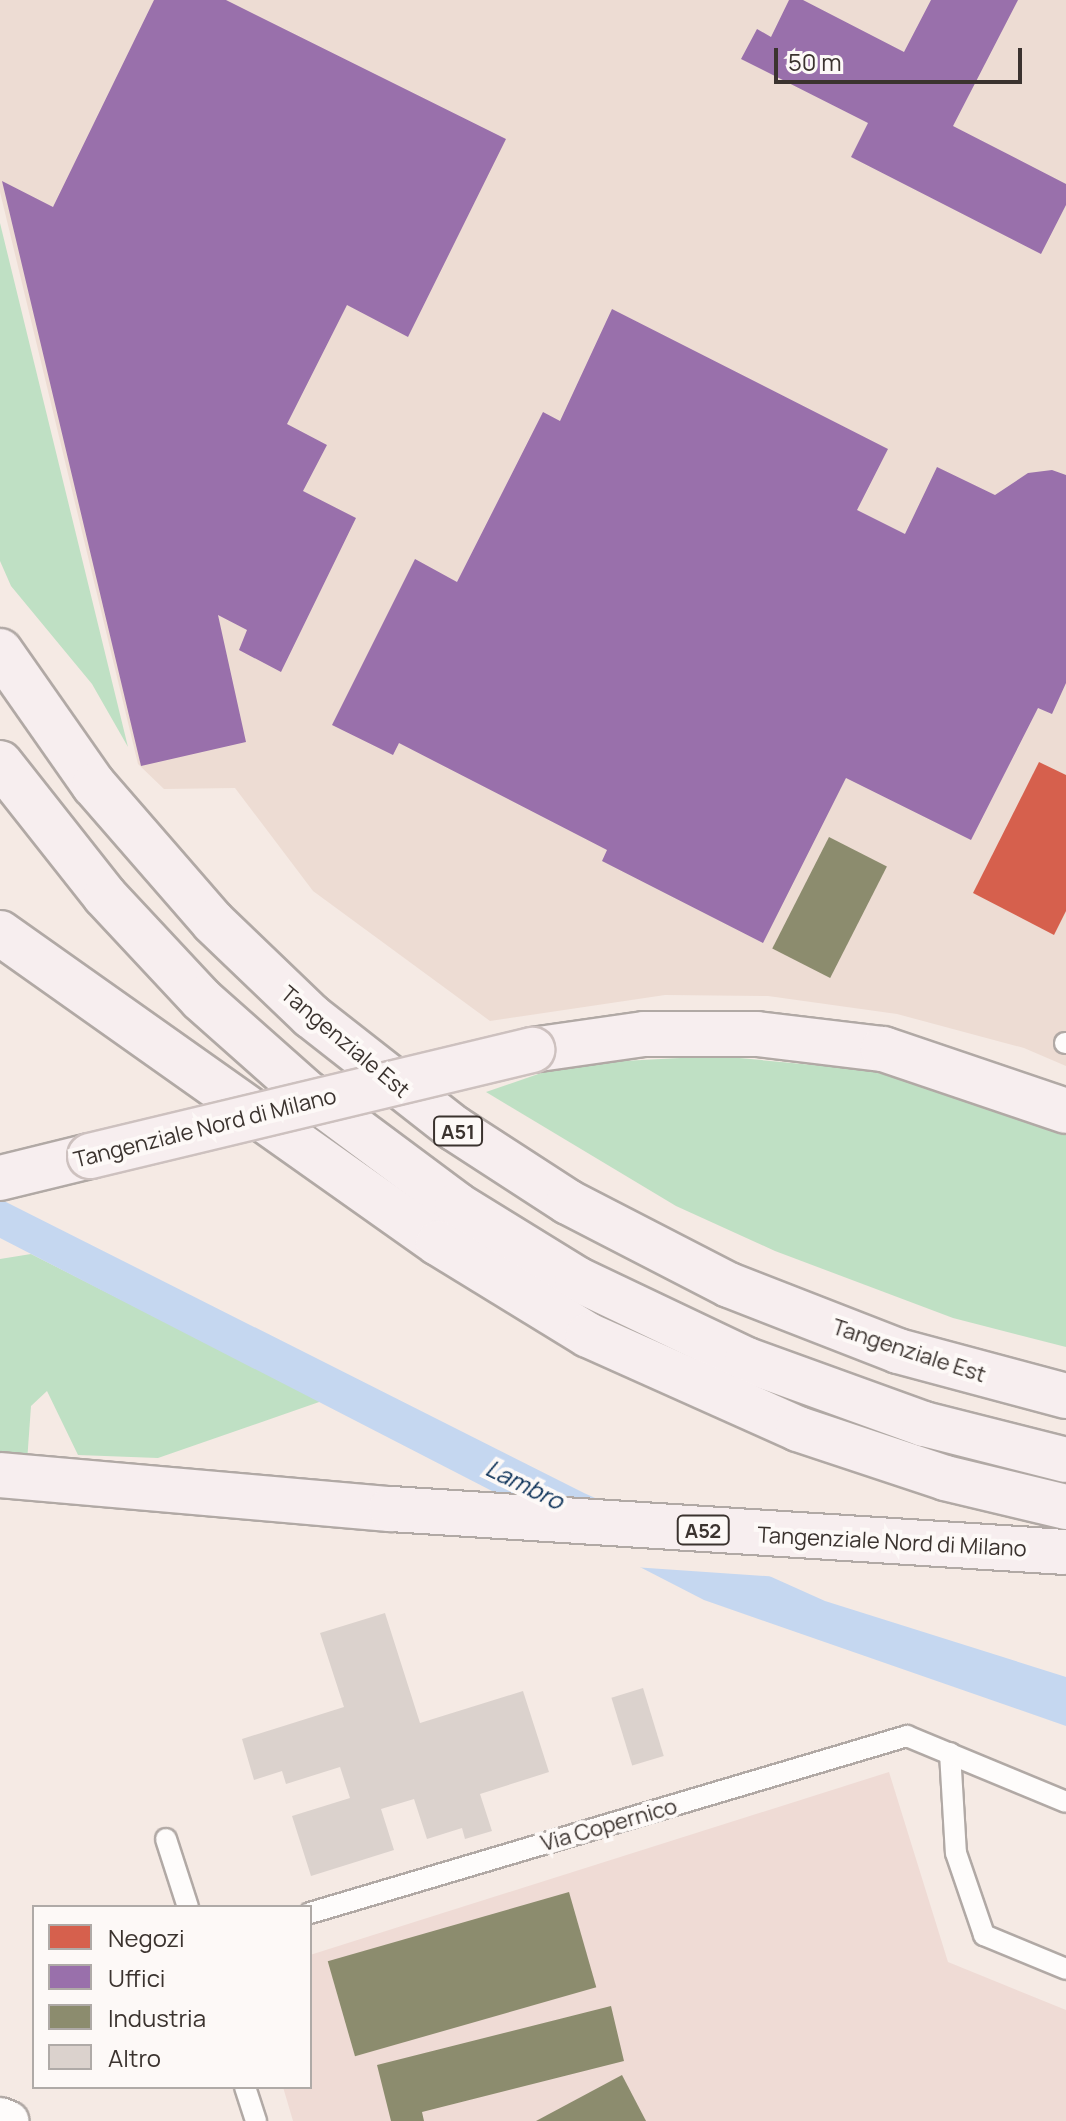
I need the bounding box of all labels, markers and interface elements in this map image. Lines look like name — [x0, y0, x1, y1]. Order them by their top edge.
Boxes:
scale bar — [778, 32, 1026, 82]
text: 50 m — [788, 45, 842, 78]
street label: Tangenziale Est — [275, 981, 415, 1103]
street label: Tangenziale Nord di Milano — [71, 1083, 339, 1173]
road number: A51 — [432, 1115, 484, 1147]
street label: Tangenziale Est — [829, 1314, 989, 1388]
water label: Lambro — [481, 1453, 569, 1515]
road number: A52 — [675, 1514, 731, 1546]
street label: Tangenziale Nord di Milano — [757, 1522, 1027, 1562]
street label: Via Copernico — [538, 1793, 680, 1857]
legend — [32, 1905, 312, 2089]
text: Negozi — [108, 1921, 185, 1954]
text: Uffici — [108, 1961, 165, 1994]
text: Industria — [108, 2001, 206, 2034]
text: Altro — [108, 2041, 161, 2074]

